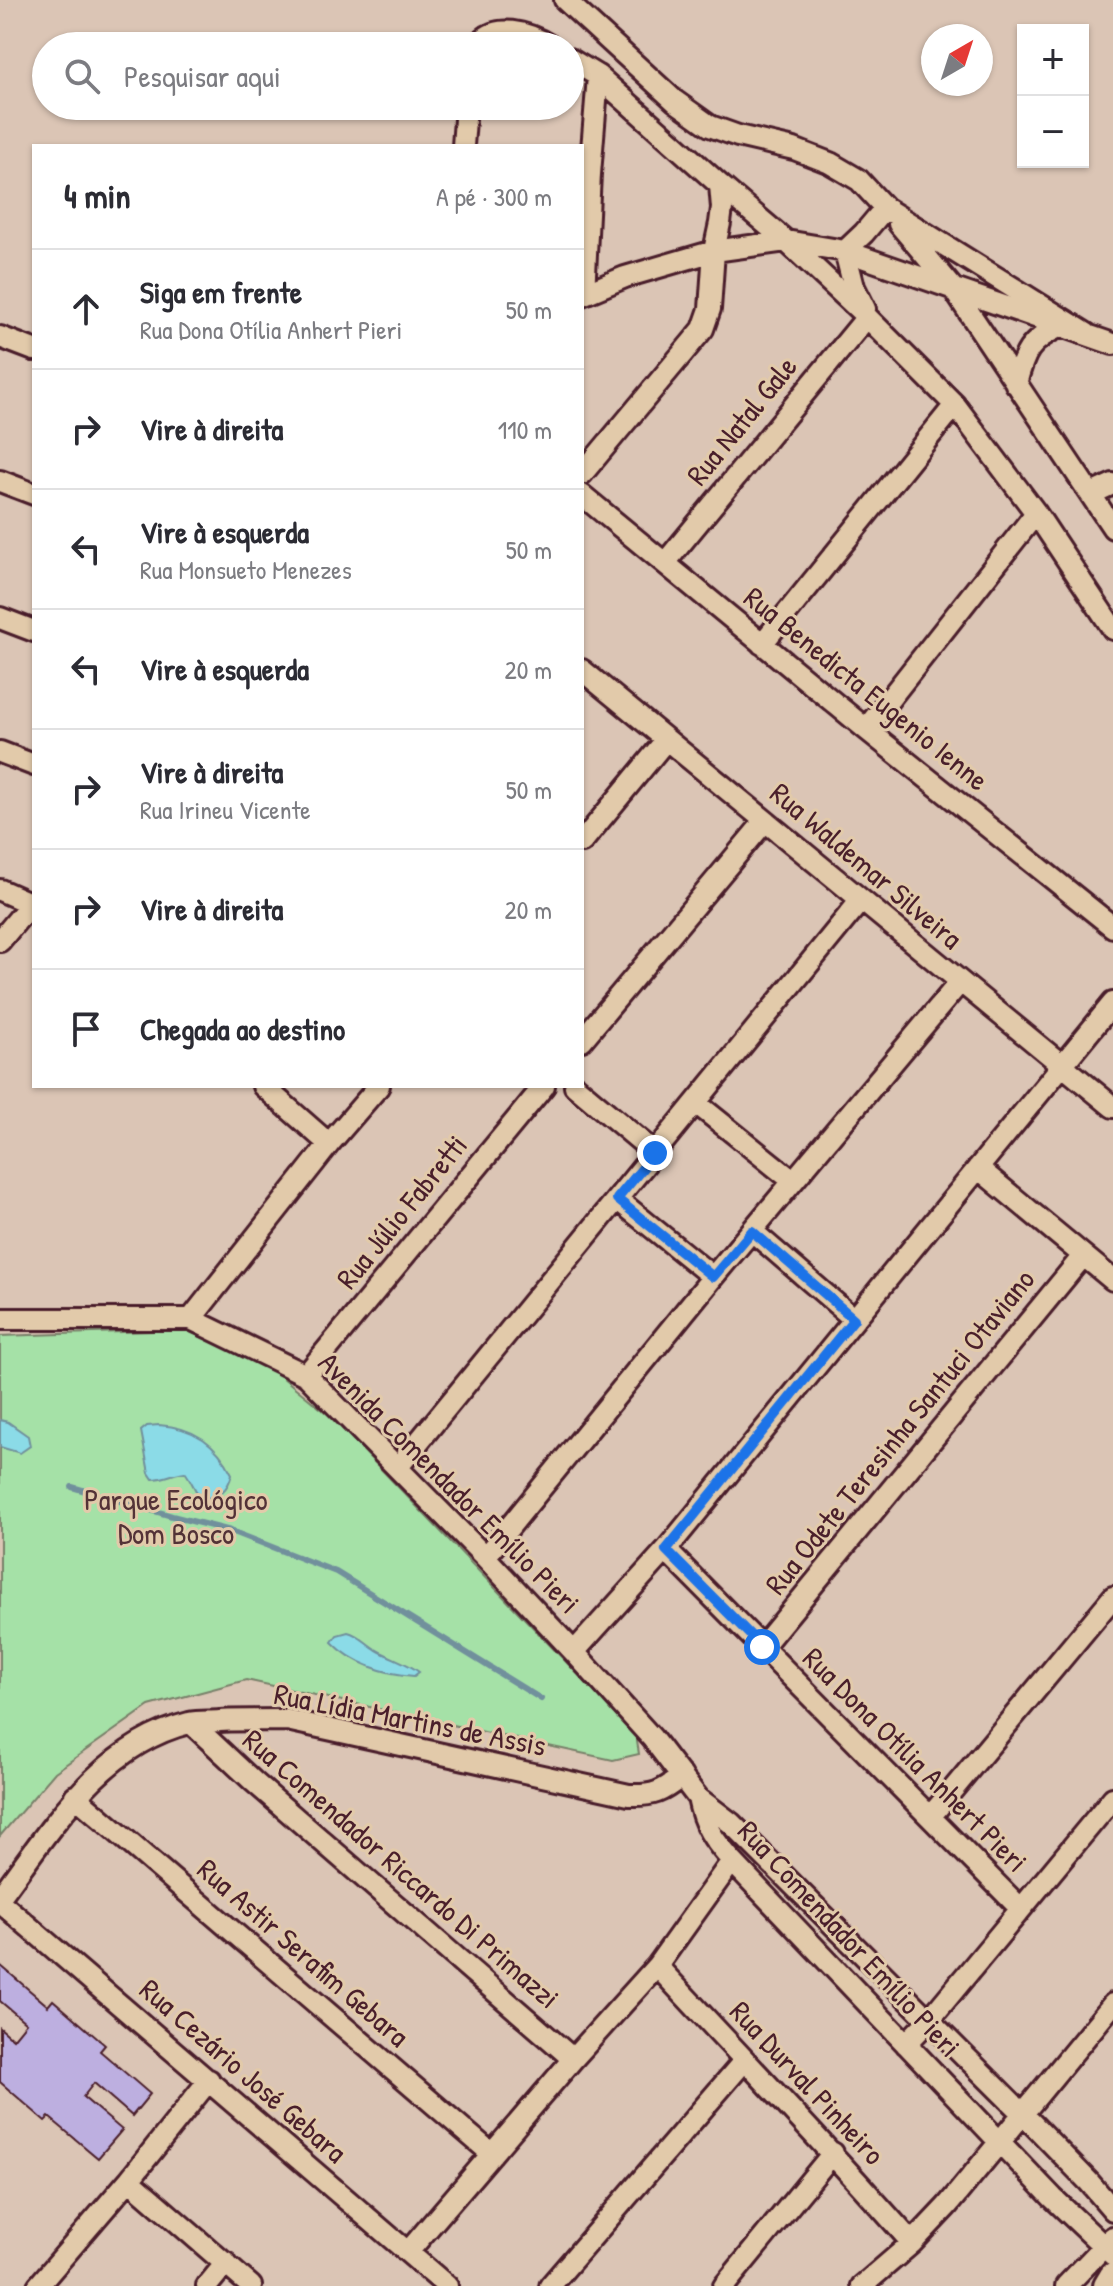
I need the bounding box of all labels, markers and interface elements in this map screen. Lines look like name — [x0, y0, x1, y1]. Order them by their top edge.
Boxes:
north arrow — [921, 24, 993, 96]
map controls — [1017, 24, 1089, 168]
button: + — [1017, 24, 1089, 96]
search box — [32, 32, 584, 120]
icon: search — [60, 54, 104, 98]
text: Pesquisar aqui — [124, 56, 281, 96]
button: − — [1017, 96, 1089, 168]
text: 4 min — [64, 173, 131, 219]
text: A pé · 300 m — [436, 179, 552, 214]
text: Siga em frente — [140, 272, 302, 312]
icon: ahead — [64, 287, 108, 331]
text: 50 m — [506, 292, 552, 327]
text: Rua Dona Otília Anhert Pieri — [140, 312, 402, 347]
street label: Rua Natal Gale — [677, 347, 806, 493]
icon: right — [64, 407, 108, 451]
text: Vire à direita — [140, 409, 283, 449]
text: 110 m — [498, 412, 552, 447]
text: Vire à esquerda — [140, 512, 309, 552]
icon: left — [64, 527, 108, 571]
text: 50 m — [506, 532, 552, 567]
text: Rua Monsueto Menezes — [140, 552, 352, 587]
street label: Rua Benedicta Eugenio Ienne — [736, 577, 997, 799]
icon: left — [64, 647, 108, 691]
text: Vire à esquerda — [140, 649, 309, 689]
text: 20 m — [505, 652, 552, 687]
text: Vire à direita — [140, 752, 283, 792]
icon: right — [64, 767, 108, 811]
text: 50 m — [506, 772, 552, 807]
street label: Rua Waldemar Silveira — [762, 773, 971, 958]
text: Rua Irineu Vicente — [140, 792, 311, 827]
icon: right — [64, 887, 108, 931]
text: Vire à direita — [140, 889, 283, 929]
text: 20 m — [505, 892, 552, 927]
icon: arrive — [64, 1007, 108, 1051]
text: Chegada ao destino — [140, 1009, 345, 1049]
street label: Rua Júlio Fabretti — [327, 1126, 476, 1297]
route end — [637, 1135, 673, 1171]
street label: Rua Odete Teresinha Santuci Otaviano — [755, 1260, 1043, 1602]
street label: Avenida Comendador Emílio Pieri — [310, 1343, 589, 1622]
park label: Parque Ecológico Dom Bosco — [84, 1479, 268, 1553]
route start — [744, 1629, 780, 1665]
street label: Rua Dona Otília Anhert Pieri — [795, 1638, 1037, 1880]
street label: Rua Lídia Martins de Assis — [271, 1673, 549, 1765]
street label: Rua Comendador Riccardo Di Primazzi — [235, 1720, 568, 2017]
street label: Rua Comendador Emílio Pieri — [729, 1811, 970, 2065]
street label: Rua Astir Serafim Gebara — [189, 1849, 418, 2055]
street label: Rua Cezário José Gebara — [132, 1969, 356, 2171]
street label: Rua Durval Pinheiro — [721, 1992, 894, 2173]

